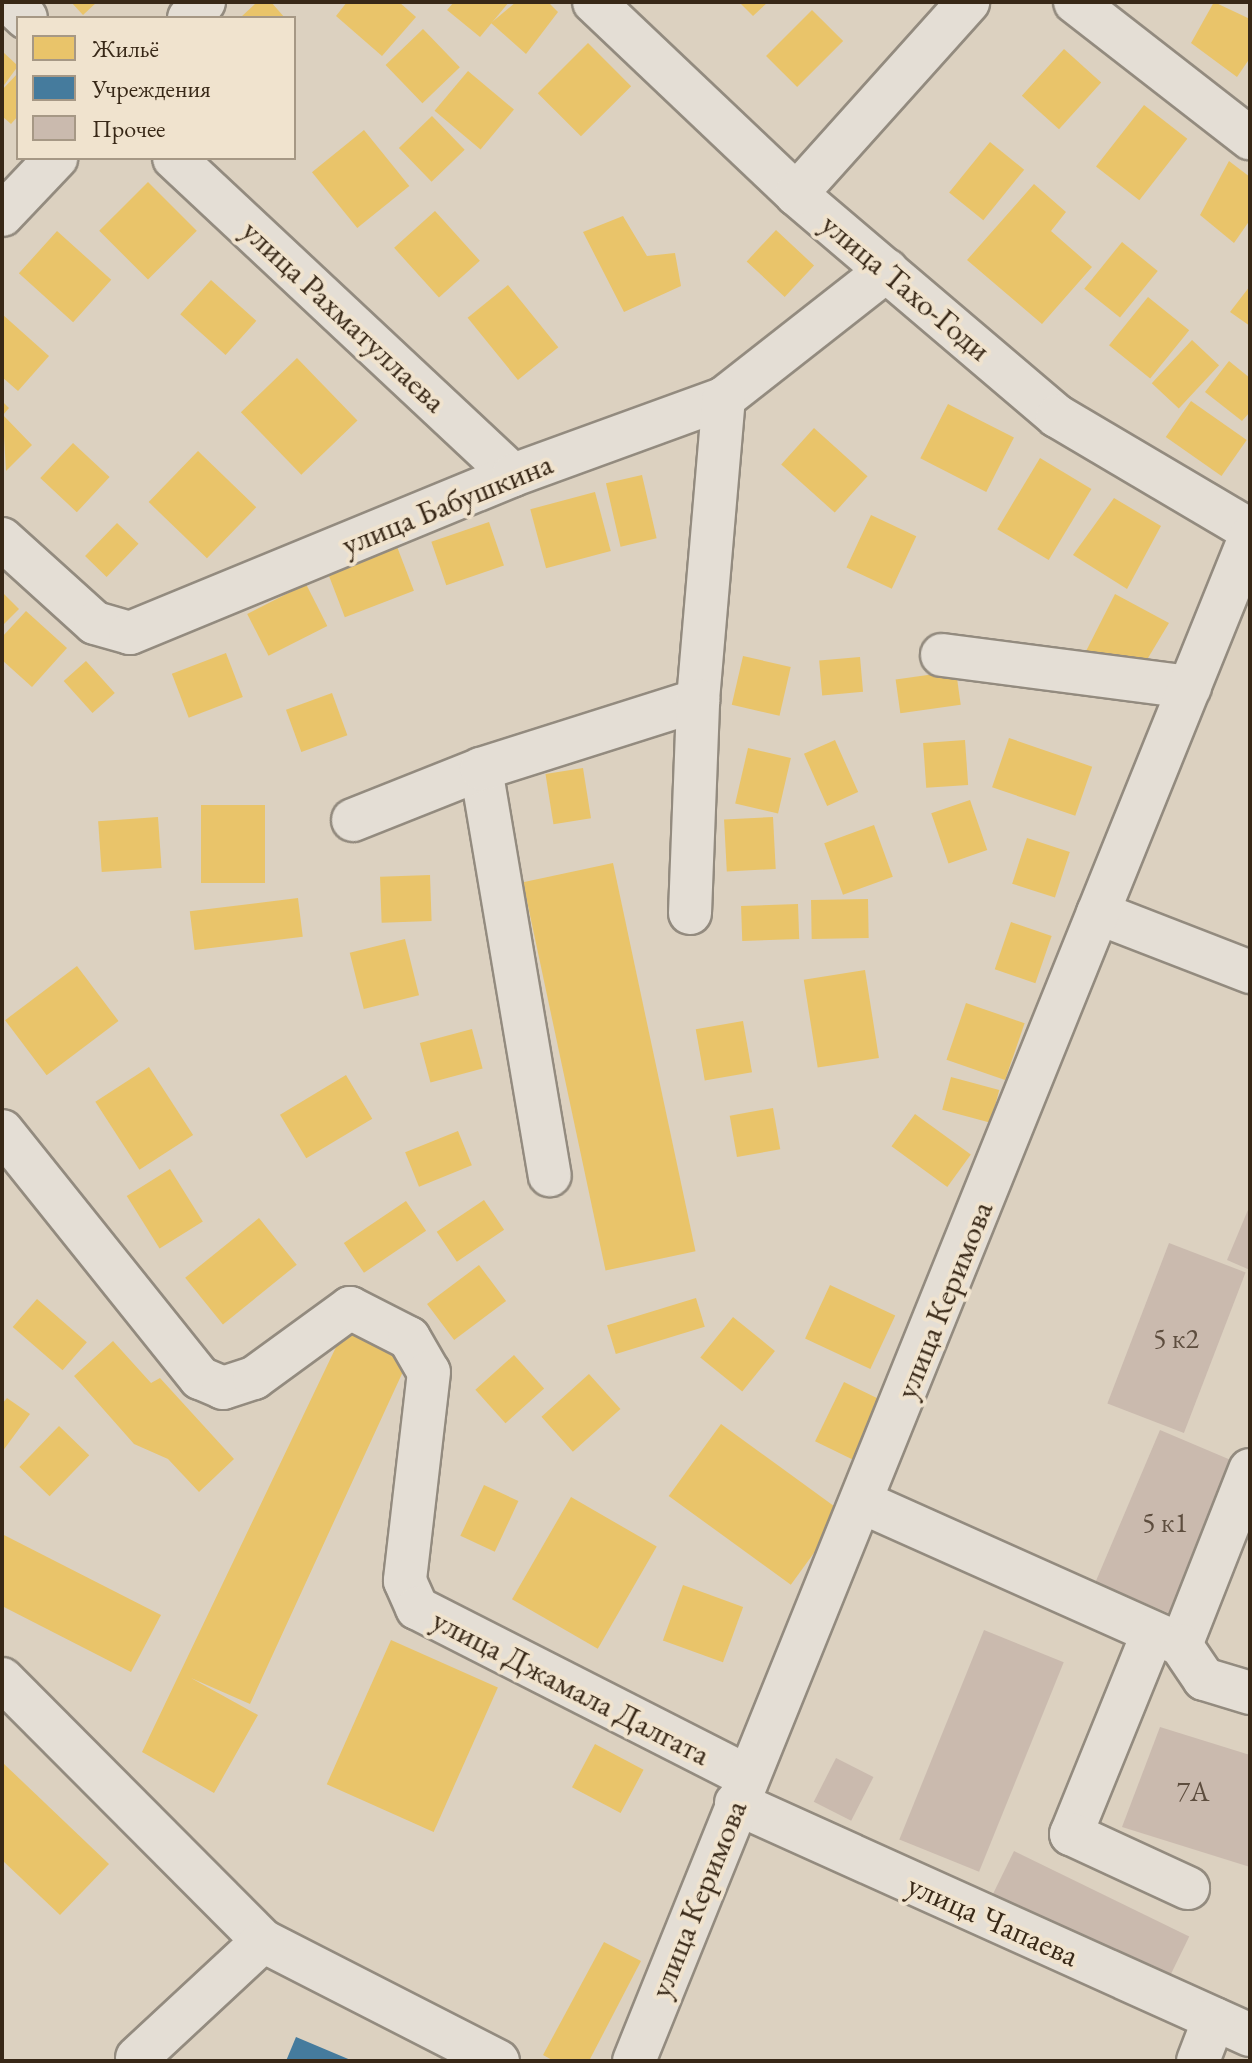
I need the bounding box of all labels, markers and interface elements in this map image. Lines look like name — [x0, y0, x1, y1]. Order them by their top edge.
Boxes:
legend — [16, 16, 296, 160]
text: Жильё — [92, 33, 159, 64]
text: Учреждения — [92, 73, 211, 104]
text: Прочее — [92, 113, 165, 144]
street label: улица Тахо-Годи — [813, 205, 999, 369]
street label: улица Рахматуллаева — [234, 212, 454, 420]
street label: улица Бабушкина — [336, 444, 558, 564]
street label: улица Керимова — [887, 1196, 1001, 1404]
house number: 5 к2 — [1153, 1321, 1199, 1355]
house number: 5 к1 — [1142, 1505, 1188, 1539]
street label: улица Джамала Далгата — [426, 1600, 716, 1774]
house number: 7А — [1177, 1774, 1209, 1808]
street label: улица Керимова — [641, 1795, 755, 2003]
street label: улица Чапаева — [901, 1865, 1085, 1975]

